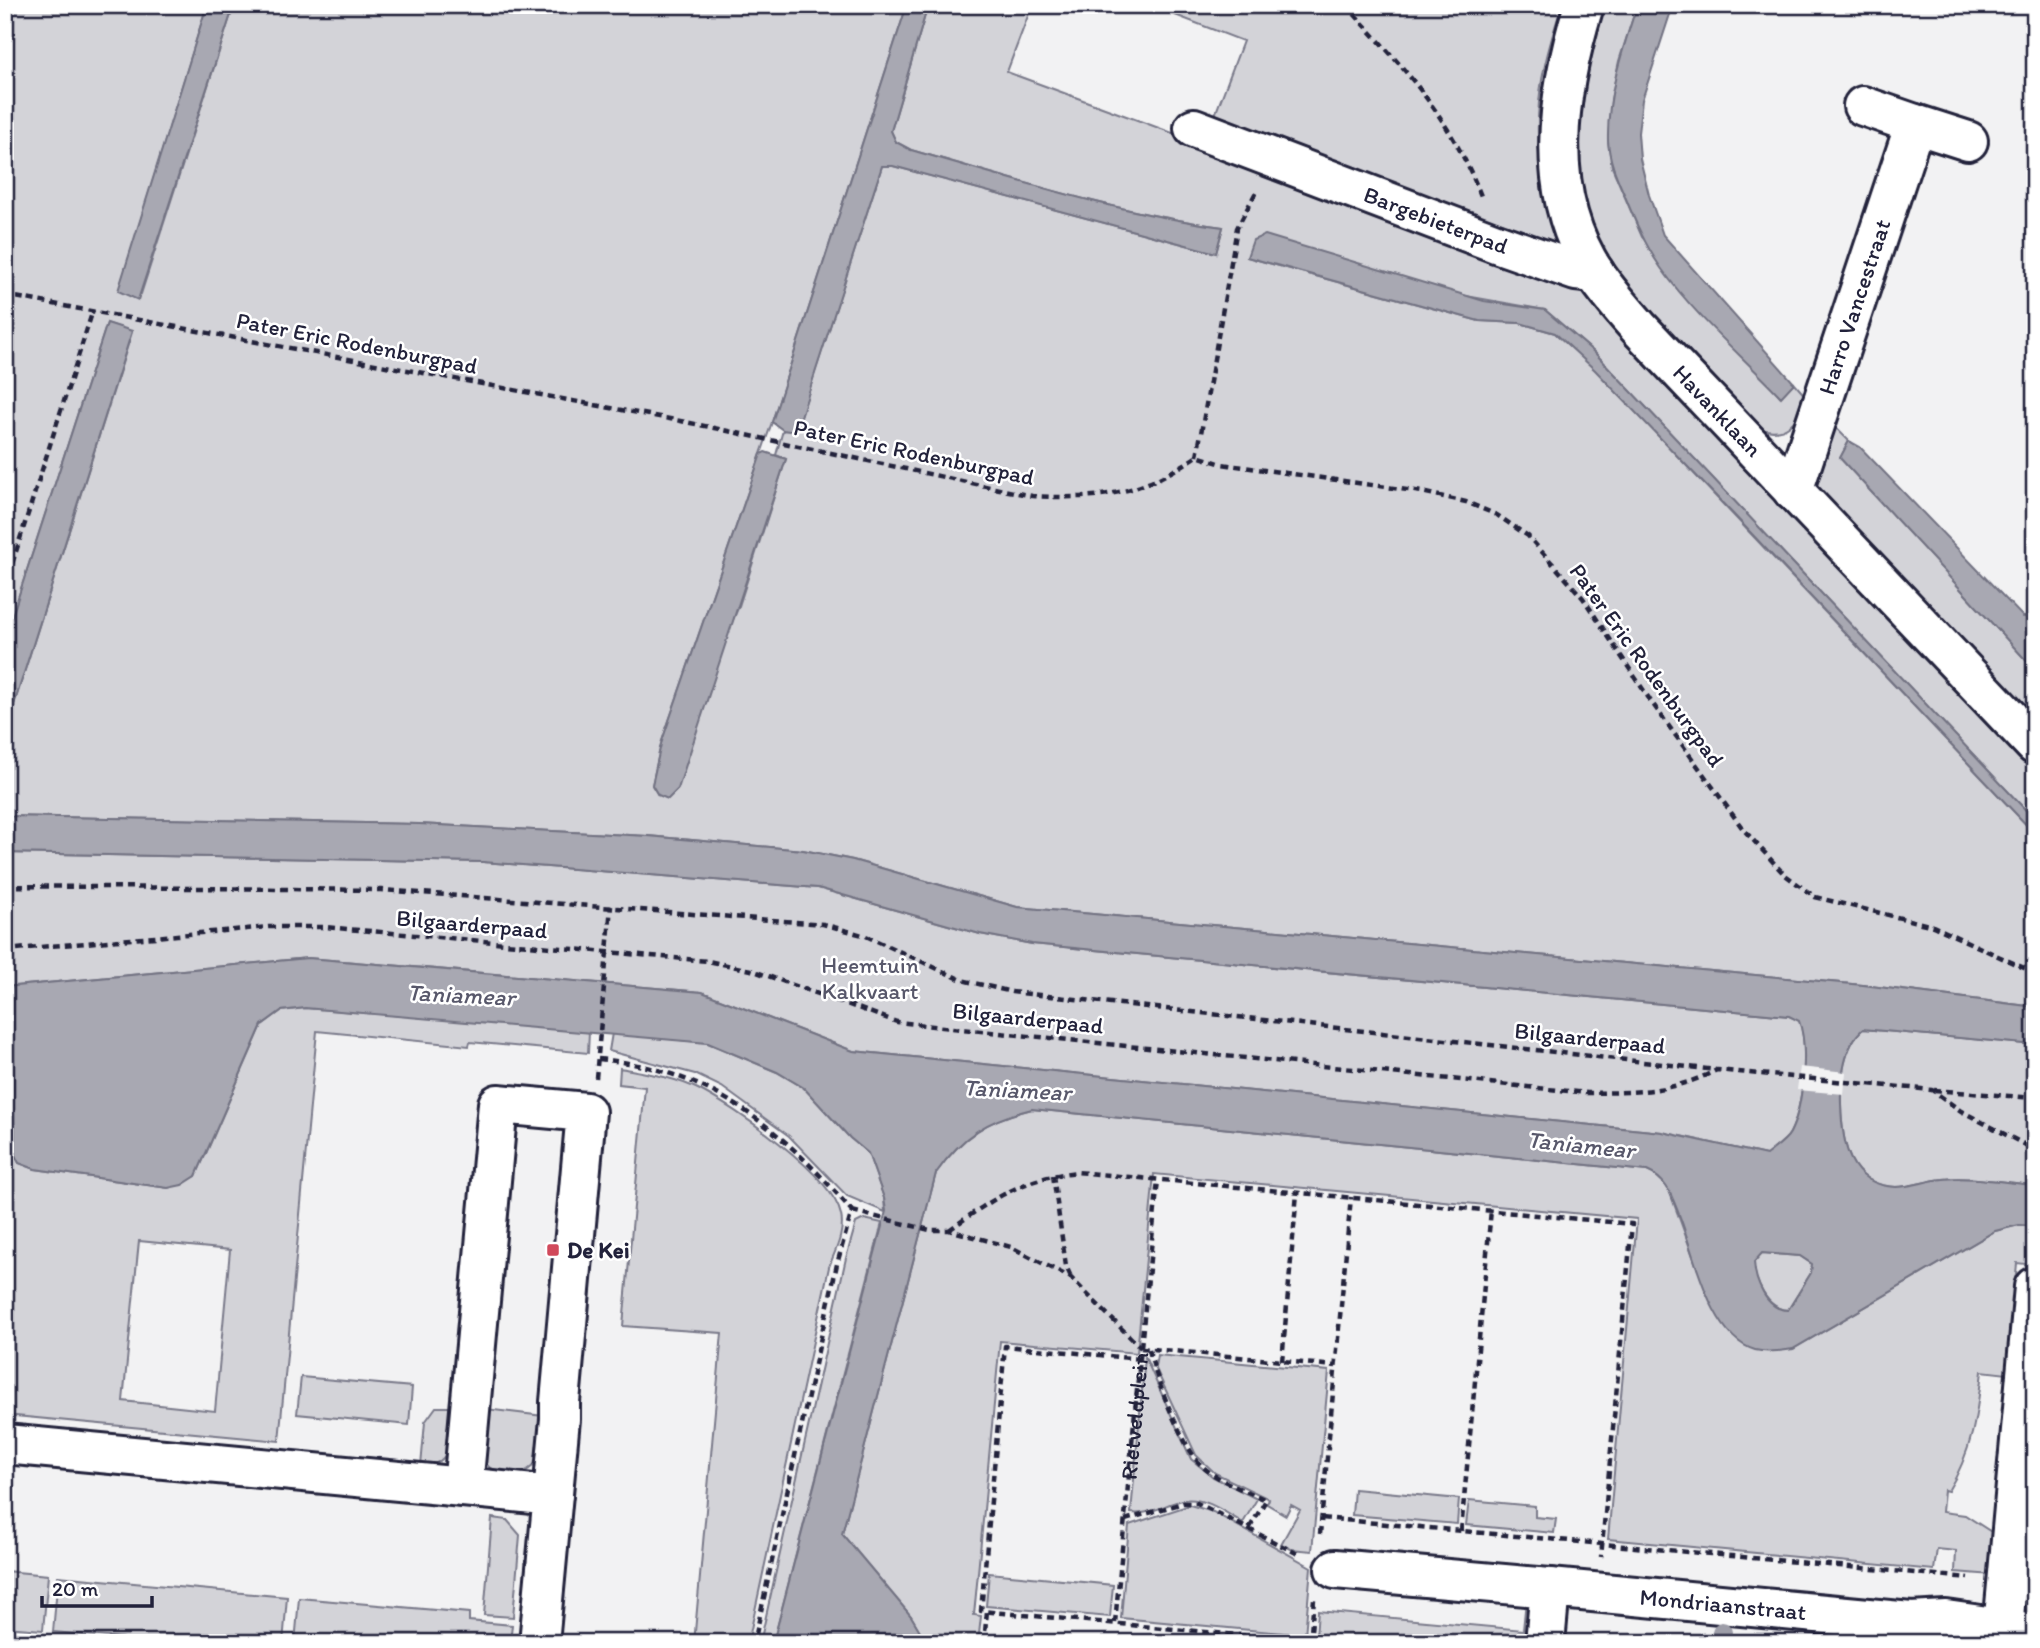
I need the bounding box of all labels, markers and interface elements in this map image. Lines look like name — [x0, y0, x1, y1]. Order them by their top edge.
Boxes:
street label: Bargebieterpad — [1360, 180, 1512, 260]
street label: Harro Vancestraat — [1812, 215, 1896, 398]
street label: Pater Eric Rodenburgpad — [234, 306, 480, 380]
street label: Havanklaan — [1667, 359, 1768, 463]
street label: Pater Eric Rodenburgpad — [791, 413, 1037, 491]
street label: Pater Eric Rodenburgpad — [1564, 558, 1730, 772]
street label: Bilgaarderpaad — [395, 903, 549, 945]
park label: Heemtuin Kalkvaart — [821, 951, 919, 1005]
water label: Taniamear — [406, 977, 518, 1012]
street label: Bilgaarderpaad — [951, 996, 1105, 1040]
street label: Bilgaarderpaad — [1513, 1016, 1667, 1060]
water label: Taniamear — [962, 1072, 1074, 1107]
water label: Taniamear — [1526, 1124, 1639, 1165]
place label: De Kei — [567, 1236, 630, 1264]
marker: De Kei — [545, 1242, 561, 1258]
street label: Rietveldplein — [1115, 1351, 1155, 1481]
scale bar — [42, 1564, 152, 1608]
text: 20 m — [52, 1576, 99, 1601]
street label: Mondriaanstraat — [1639, 1583, 1808, 1626]

